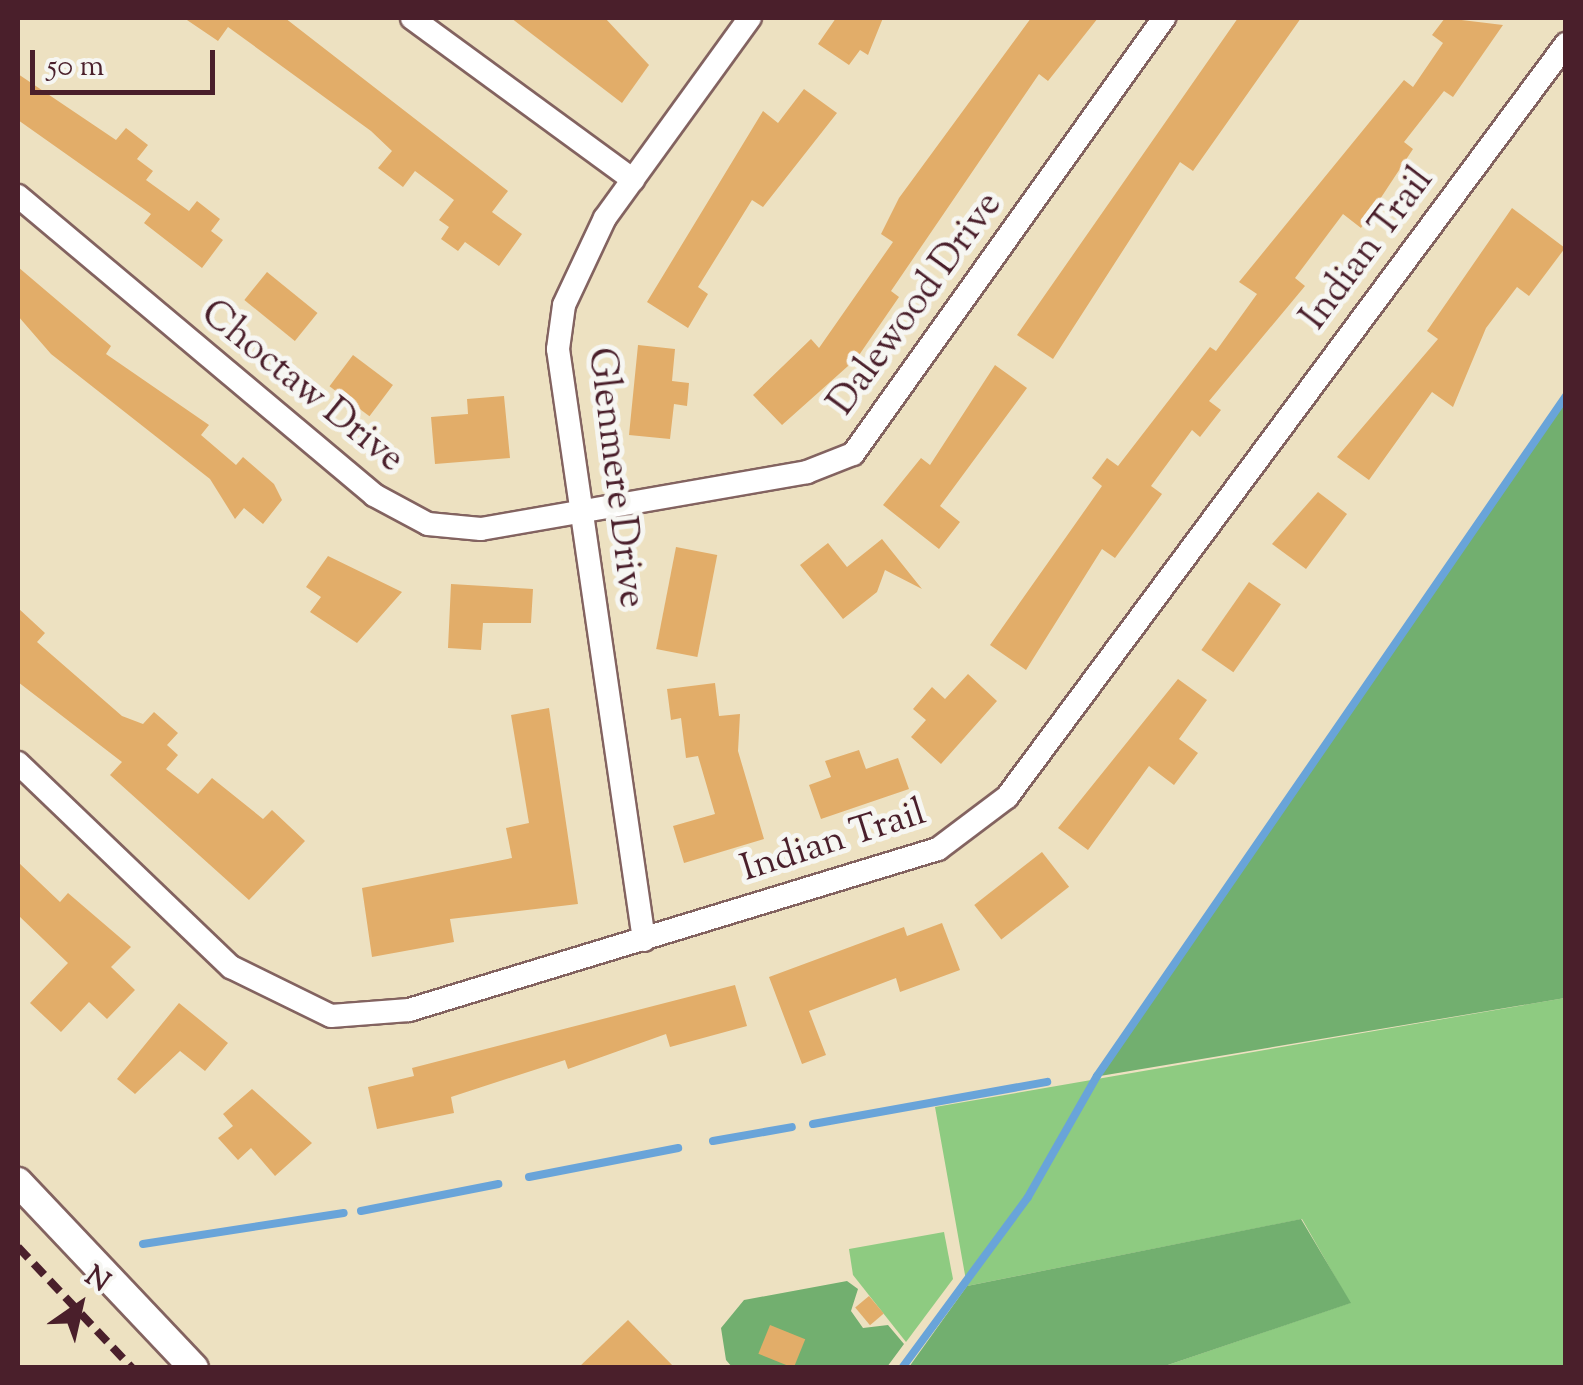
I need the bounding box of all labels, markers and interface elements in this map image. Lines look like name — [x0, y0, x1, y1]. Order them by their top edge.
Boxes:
scale bar — [35, 30, 220, 92]
text: 50 m — [47, 46, 104, 89]
street label: Indian Trail — [1293, 160, 1445, 340]
street label: Dalewood Drive — [821, 184, 1013, 426]
street label: Choctaw Drive — [190, 292, 412, 484]
street label: Glenmere Drive — [575, 345, 653, 611]
street label: Indian Trail — [736, 792, 932, 894]
north arrow — [30, 1255, 130, 1355]
text: N — [76, 1257, 117, 1303]

